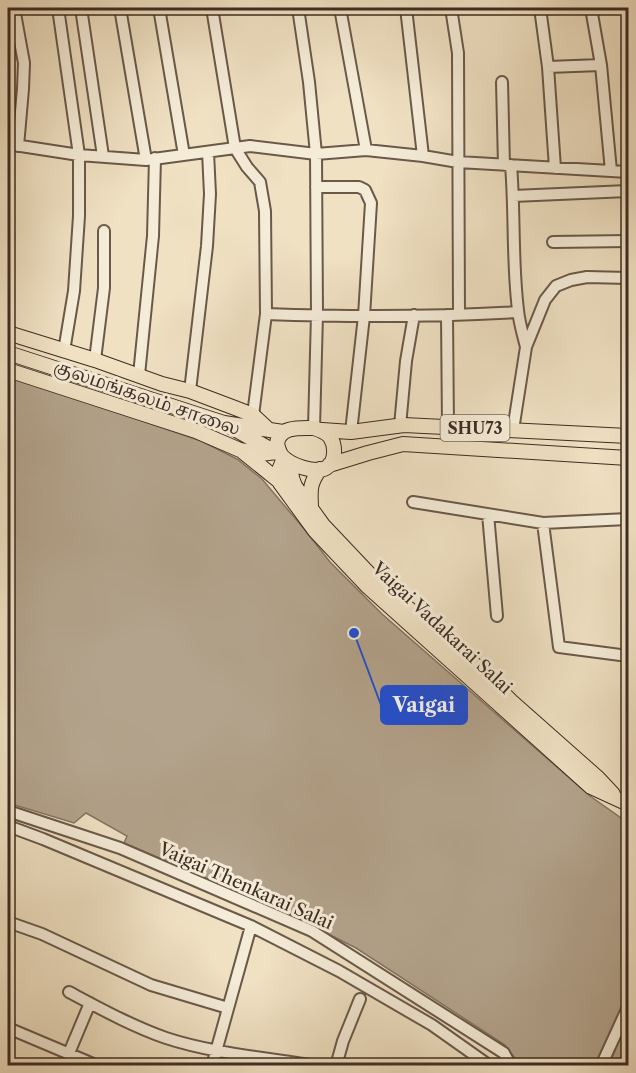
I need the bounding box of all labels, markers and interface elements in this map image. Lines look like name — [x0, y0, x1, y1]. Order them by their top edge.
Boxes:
street label: குலமங்கலம் சாலை — [51, 356, 243, 440]
road number: SHU73 — [440, 415, 510, 441]
street label: Vaigai Vadakarai Salai — [367, 557, 517, 699]
callout: Vaigai — [381, 686, 467, 724]
text: Vaigai — [392, 693, 455, 717]
street label: Vaigai Thenkarai Salai — [155, 837, 337, 935]

